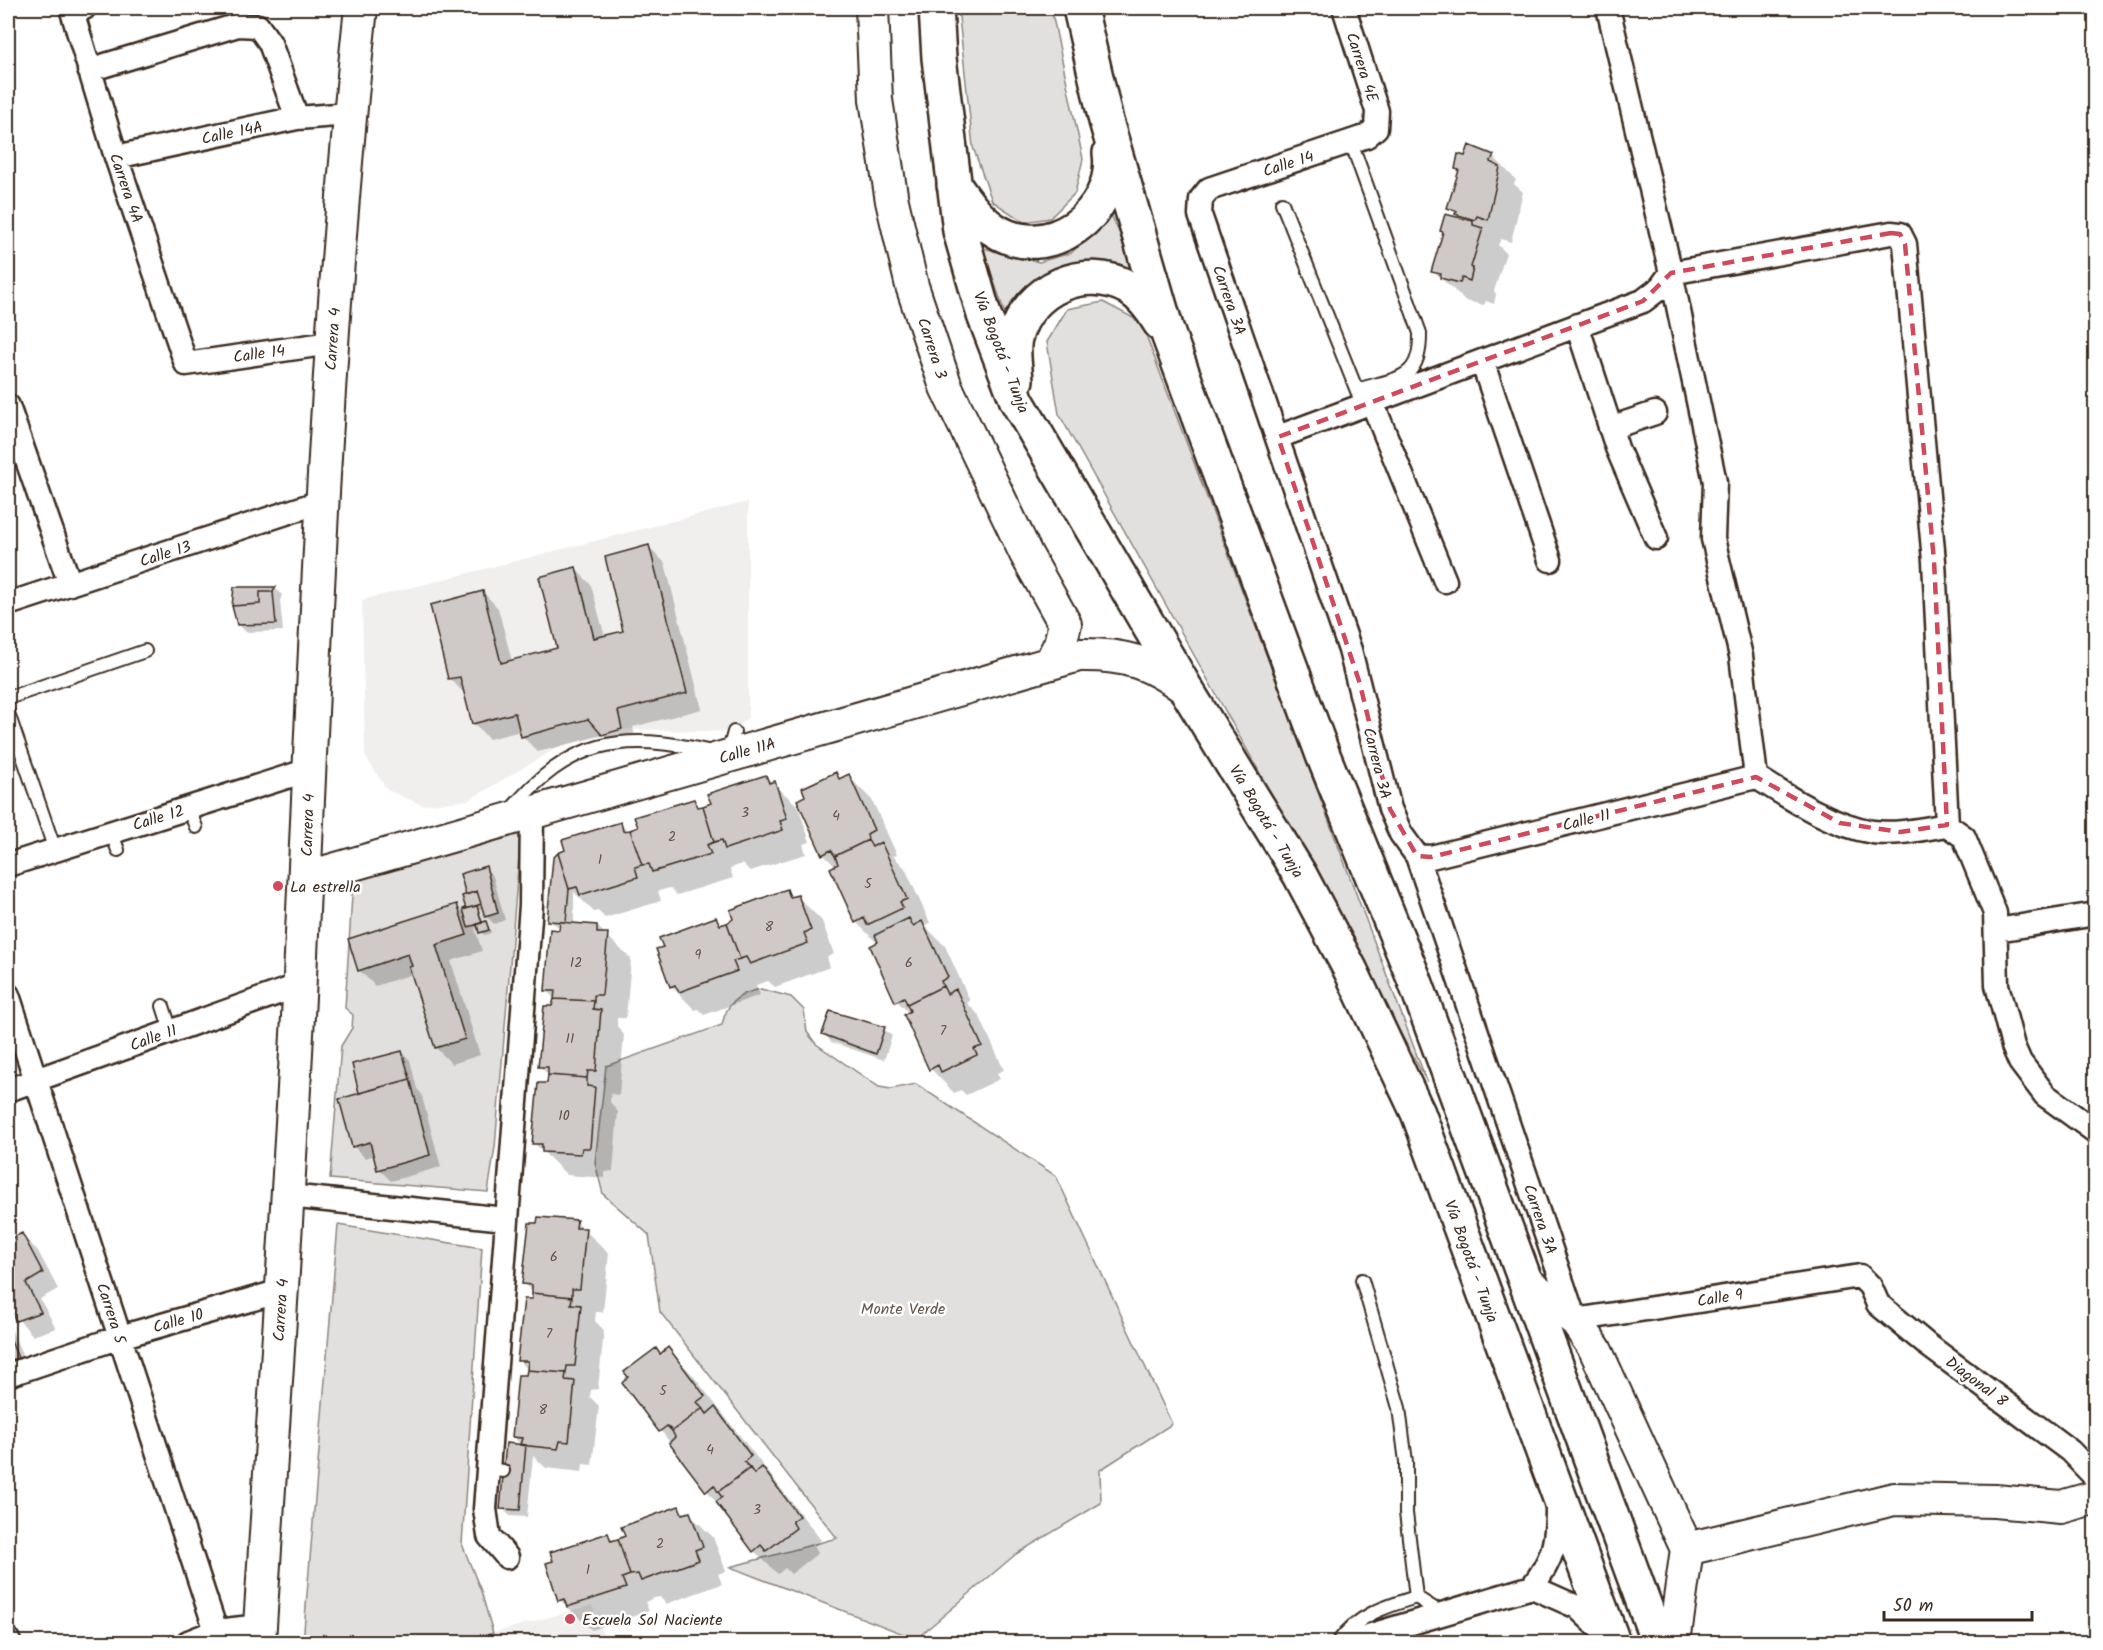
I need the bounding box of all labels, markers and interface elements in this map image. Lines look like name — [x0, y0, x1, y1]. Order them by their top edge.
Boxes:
street label: Carrera 4E — [1339, 29, 1385, 106]
street label: Calle 14A — [199, 115, 266, 152]
street label: Calle 14 — [1260, 144, 1317, 184]
street label: Carrera 4A — [102, 150, 149, 227]
street label: Carrera 3A — [1205, 262, 1252, 339]
street label: Vía Bogotá - Tunja — [966, 288, 1035, 417]
street label: Carrera 4 — [319, 307, 348, 371]
street label: Carrera 3 — [910, 315, 953, 382]
street label: Calle 14 — [232, 338, 287, 371]
street label: Calle 13 — [137, 534, 194, 574]
street label: Carrera 3A — [1356, 725, 1398, 802]
street label: Calle 11A — [716, 731, 779, 771]
street label: Vía Bogotá - Tunja — [1222, 760, 1310, 883]
street label: Carrera 4 — [295, 793, 322, 857]
street label: Calle 12 — [130, 799, 187, 838]
house number: 3 — [741, 802, 749, 824]
street label: Calle 11 — [1560, 802, 1613, 838]
house number: 4 — [832, 805, 840, 827]
house number: 2 — [668, 826, 676, 848]
house number: 1 — [598, 849, 602, 871]
house number: 5 — [864, 873, 873, 895]
place label: La estrella — [290, 875, 361, 900]
marker: La estrella — [271, 879, 285, 893]
house number: 8 — [765, 916, 774, 938]
house number: 9 — [695, 944, 702, 966]
house number: 12 — [570, 952, 582, 974]
house number: 6 — [905, 952, 913, 974]
street label: Calle 11 — [126, 1018, 181, 1058]
house number: 7 — [940, 1020, 947, 1042]
house number: 11 — [566, 1028, 574, 1050]
house number: 10 — [558, 1105, 570, 1127]
street label: Carrera 3A — [1516, 1181, 1563, 1258]
street label: Vía Bogotá - Tunja — [1437, 1197, 1504, 1326]
house number: 6 — [550, 1246, 558, 1268]
street label: Carrera 4 — [267, 1278, 296, 1342]
street label: Carrera 5 — [89, 1280, 133, 1348]
street label: Calle 9 — [1695, 1282, 1745, 1314]
park label: Monte Verde — [861, 1297, 945, 1322]
street label: Calle 10 — [150, 1302, 207, 1341]
house number: 7 — [546, 1323, 553, 1345]
street label: Diagonal 8 — [1940, 1350, 2013, 1414]
house number: 5 — [659, 1380, 668, 1402]
house number: 8 — [539, 1399, 548, 1421]
house number: 4 — [706, 1439, 714, 1461]
house number: 3 — [753, 1499, 761, 1521]
house number: 2 — [656, 1533, 664, 1555]
house number: 1 — [586, 1559, 590, 1581]
scale bar — [1884, 1584, 2032, 1622]
text: 50 m — [1893, 1592, 1933, 1621]
place label: Escuela Sol Naciente — [582, 1608, 723, 1633]
marker: Escuela Sol Naciente — [563, 1612, 577, 1626]

